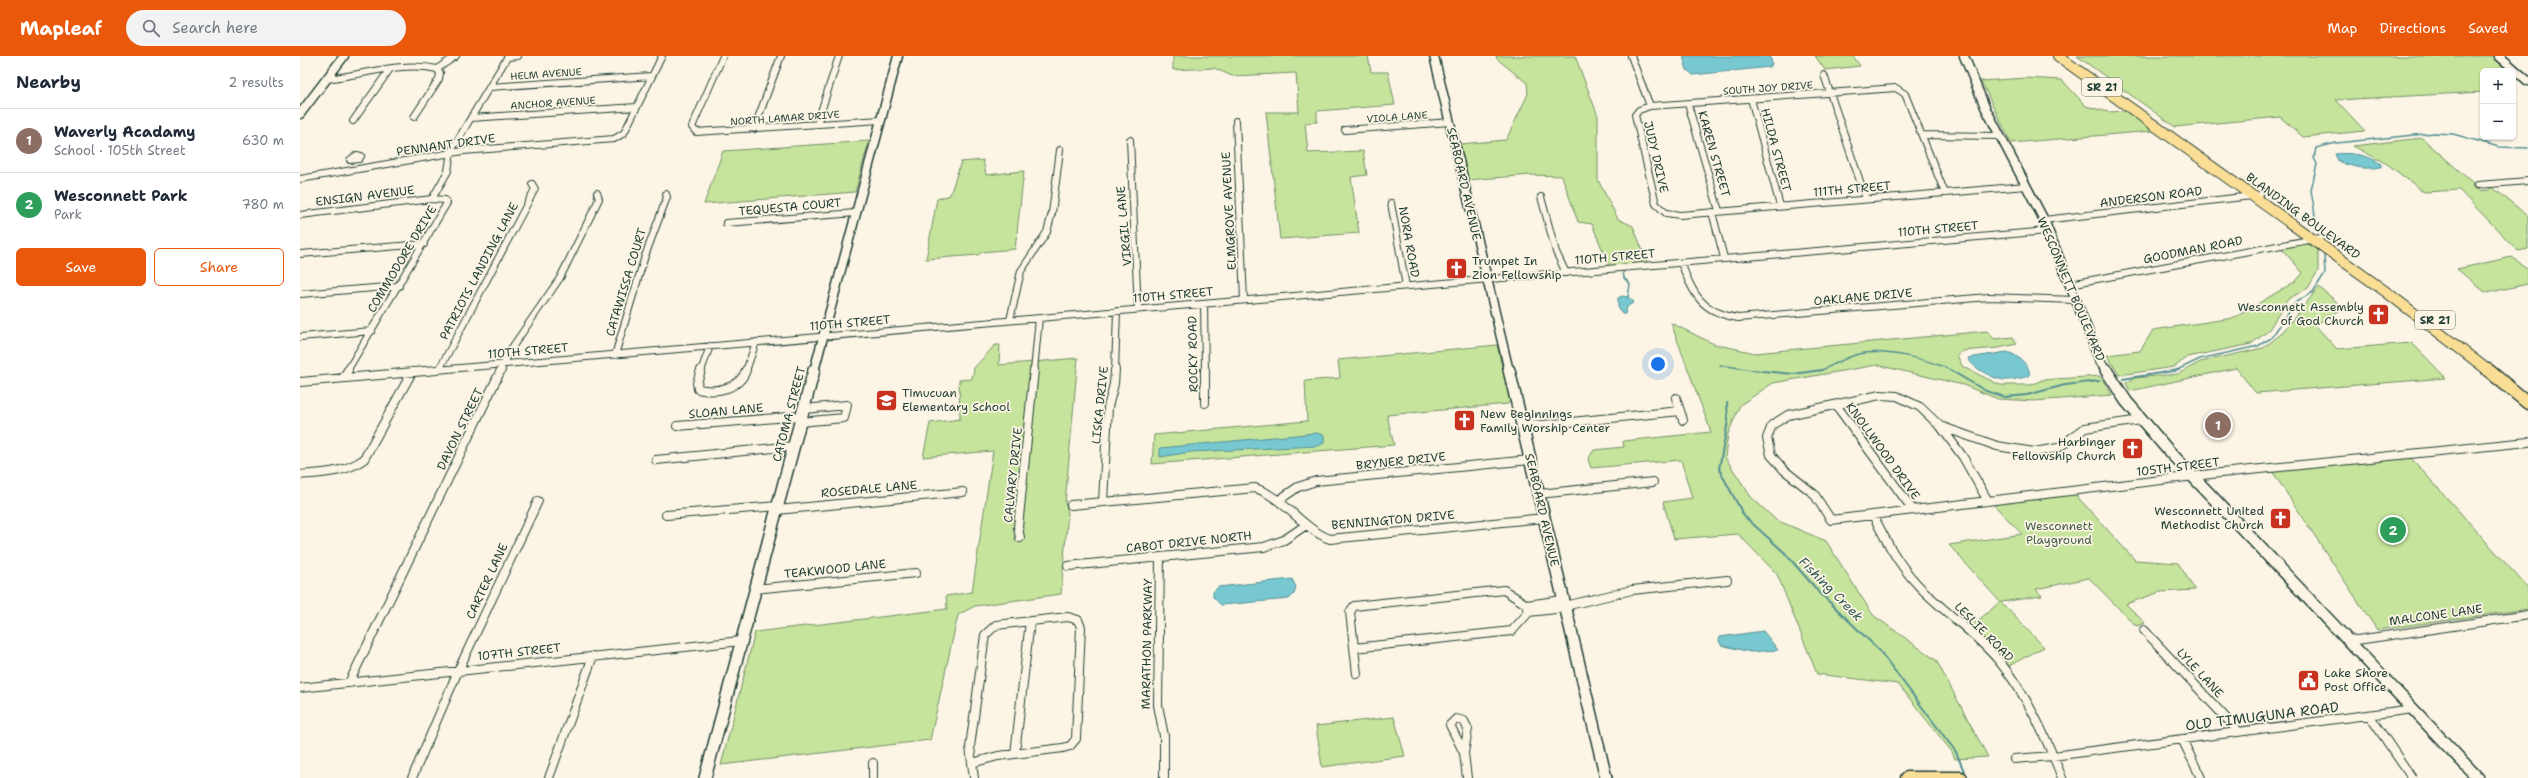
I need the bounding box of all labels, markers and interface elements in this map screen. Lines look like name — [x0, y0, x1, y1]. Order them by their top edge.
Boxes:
search box — [126, 10, 406, 46]
text: Mapleaf — [20, 16, 102, 41]
icon: search — [140, 17, 162, 39]
text: Search here — [172, 18, 258, 38]
text: Map — [2328, 19, 2358, 37]
text: Directions — [2380, 19, 2446, 37]
text: Saved — [2468, 19, 2508, 37]
street label: HELM AVENUE — [510, 65, 582, 83]
map controls — [2480, 68, 2516, 140]
button: + — [2480, 68, 2516, 104]
text: Nearby — [16, 71, 81, 93]
text: 2 results — [228, 74, 284, 91]
street label: SOUTH JOY DRIVE — [1723, 78, 1813, 98]
road number: SR 21 — [2082, 78, 2122, 96]
street label: ANCHOR AVENUE — [510, 94, 596, 112]
button: − — [2480, 104, 2516, 140]
street label: HILDA STREET — [1757, 106, 1795, 194]
street label: NORTH LAMAR DRIVE — [730, 108, 840, 128]
street label: VIOLA LANE — [1366, 108, 1428, 126]
street label: KAREN STREET — [1694, 109, 1734, 200]
street label: JUDY DRIVE — [1640, 120, 1672, 194]
text: Waverly Acadamy — [54, 122, 195, 142]
street label: SEABOARD AVENUE — [1443, 126, 1485, 242]
street label: PENNANT DRIVE — [395, 130, 497, 160]
text: 1 — [26, 132, 32, 149]
text: 630 m — [242, 132, 284, 149]
text: School · 105th Street — [54, 142, 186, 159]
street label: ELMGROVE AVENUE — [1218, 151, 1240, 271]
street label: BLANDING BOULEVARD — [2243, 169, 2364, 263]
street label: 111TH STREET — [1812, 178, 1892, 200]
street label: ENSIGN AVENUE — [314, 182, 416, 210]
street label: ANDERSON ROAD — [2099, 183, 2203, 211]
street label: VIRGIL LANE — [1113, 185, 1135, 267]
text: Wesconnett Park — [54, 186, 188, 206]
street label: TEQUESTA COURT — [738, 194, 843, 219]
text: 2 — [24, 196, 34, 213]
text: 780 m — [242, 196, 284, 213]
street label: PATRIOTS LANDING LANE — [436, 199, 522, 343]
street label: COMMODORE DRIVE — [364, 202, 440, 316]
street label: NORA ROAD — [1395, 205, 1423, 279]
text: Park — [54, 206, 82, 223]
street label: WESCONNETT BOULEVARD — [2033, 214, 2109, 364]
street label: 110TH STREET — [1897, 217, 1980, 240]
street label: CATAWISSA COURT — [602, 225, 650, 338]
street label: GOODMAN ROAD — [2142, 232, 2244, 267]
street label: 110TH STREET — [1574, 245, 1657, 268]
button: Save — [16, 248, 146, 286]
button: Share — [154, 248, 284, 286]
place label: Trumpet In Zion Fellowship — [1472, 253, 1562, 283]
church icon: Trumpet In Zion Fellowship — [1444, 255, 1470, 281]
street label: 110TH STREET — [1132, 283, 1215, 306]
street label: OAKLANE DRIVE — [1813, 285, 1913, 309]
place label: Wesconnett Assembly of God Church — [2238, 299, 2364, 329]
church icon: Wesconnett Assembly of God Church — [2366, 301, 2392, 327]
street label: 110TH STREET — [809, 311, 892, 334]
road number: SR 21 — [2415, 311, 2455, 329]
street label: ROCKY ROAD — [1184, 316, 1202, 392]
street label: 110TH STREET — [487, 339, 570, 362]
your location — [1648, 354, 1668, 374]
street label: CATOMA STREET — [769, 364, 810, 464]
street label: LISKA DRIVE — [1088, 365, 1112, 445]
street label: DAVON STREET — [433, 385, 487, 473]
place label: Timucuan Elementary School — [902, 385, 1010, 415]
school or university icon: Timucuan Elementary School — [873, 387, 899, 413]
street label: KNOLLWOOD DRIVE — [1842, 399, 1924, 503]
street label: SLOAN LANE — [688, 400, 764, 422]
place label: New Beginnings Family Worship Center — [1480, 406, 1611, 436]
church icon: New Beginnings Family Worship Center — [1452, 408, 1478, 434]
pin: 1 — [2205, 410, 2231, 440]
street label: CALVARY DRIVE — [1000, 427, 1026, 523]
place label: Harbinger Fellowship Church — [2012, 434, 2116, 464]
church icon: Harbinger Fellowship Church — [2119, 436, 2145, 462]
street label: BRYNER DRIVE — [1355, 448, 1447, 474]
street label: SEABOARD AVENUE — [1521, 452, 1563, 568]
street label: 105TH STREET — [2135, 454, 2221, 480]
street label: ROSEDALE LANE — [820, 477, 918, 501]
place label: Wesconnett United Methodist Church — [2154, 503, 2264, 533]
church icon: Wesconnett United Methodist Church — [2267, 505, 2293, 531]
street label: BENNINGTON DRIVE — [1331, 507, 1455, 533]
pin: 2 — [2380, 515, 2406, 545]
park label: Wesconnett Playground — [2025, 518, 2093, 548]
street label: CABOT DRIVE NORTH — [1125, 527, 1253, 557]
street label: CARTER LANE — [462, 540, 512, 622]
water label: Fishing Creek — [1795, 553, 1867, 625]
street label: TEAKWOOD LANE — [783, 556, 887, 582]
street label: MARATHON PARKWAY — [1138, 578, 1156, 710]
street label: LESLIE ROAD — [1951, 599, 2017, 665]
street label: MALCONE LANE — [2388, 601, 2484, 629]
street label: 107TH STREET — [476, 640, 562, 664]
street label: LYLE LANE — [2173, 645, 2227, 701]
place label: Lake Shore Post Office — [2324, 665, 2388, 695]
public building icon: Lake Shore Post Office — [2296, 667, 2322, 693]
street label: OLD TIMUGUNA ROAD — [2184, 698, 2340, 734]

